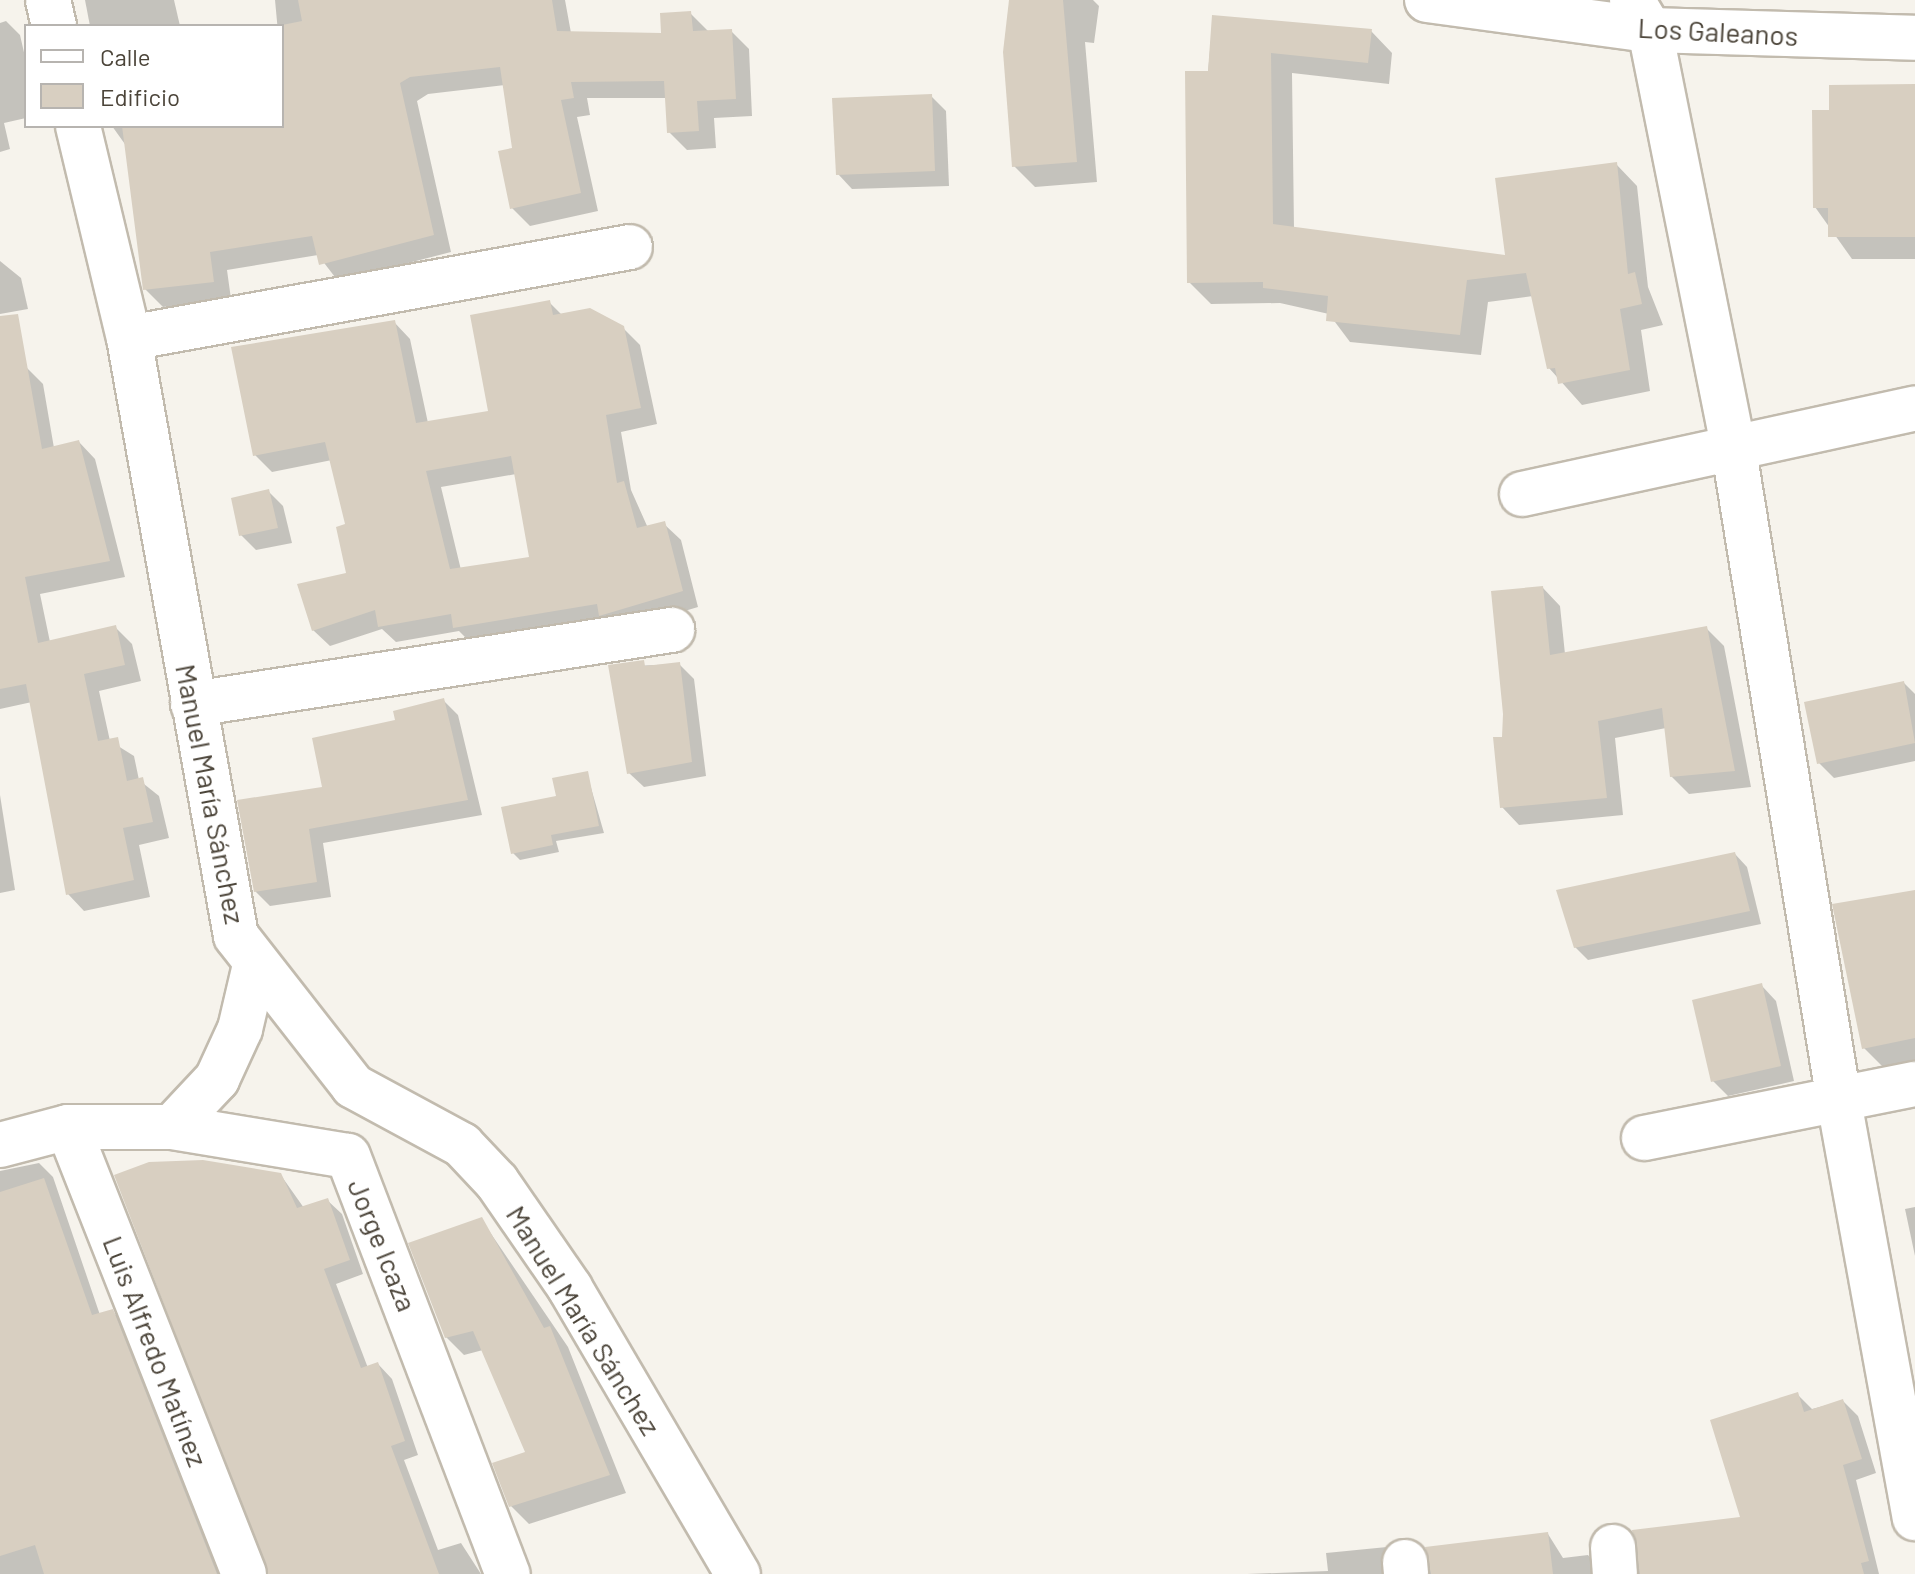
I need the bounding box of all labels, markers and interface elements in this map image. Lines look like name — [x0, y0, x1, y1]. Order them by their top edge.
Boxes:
street label: Los Galeanos — [1637, 10, 1799, 52]
legend — [24, 24, 284, 128]
text: Calle — [100, 42, 151, 71]
text: Edificio — [100, 82, 180, 111]
street label: Manuel María Sánchez — [169, 661, 253, 927]
street label: Jorge Icaza — [341, 1174, 425, 1316]
street label: Manuel María Sánchez — [500, 1199, 668, 1441]
street label: Luis Alfredo Matínez — [97, 1231, 215, 1471]

